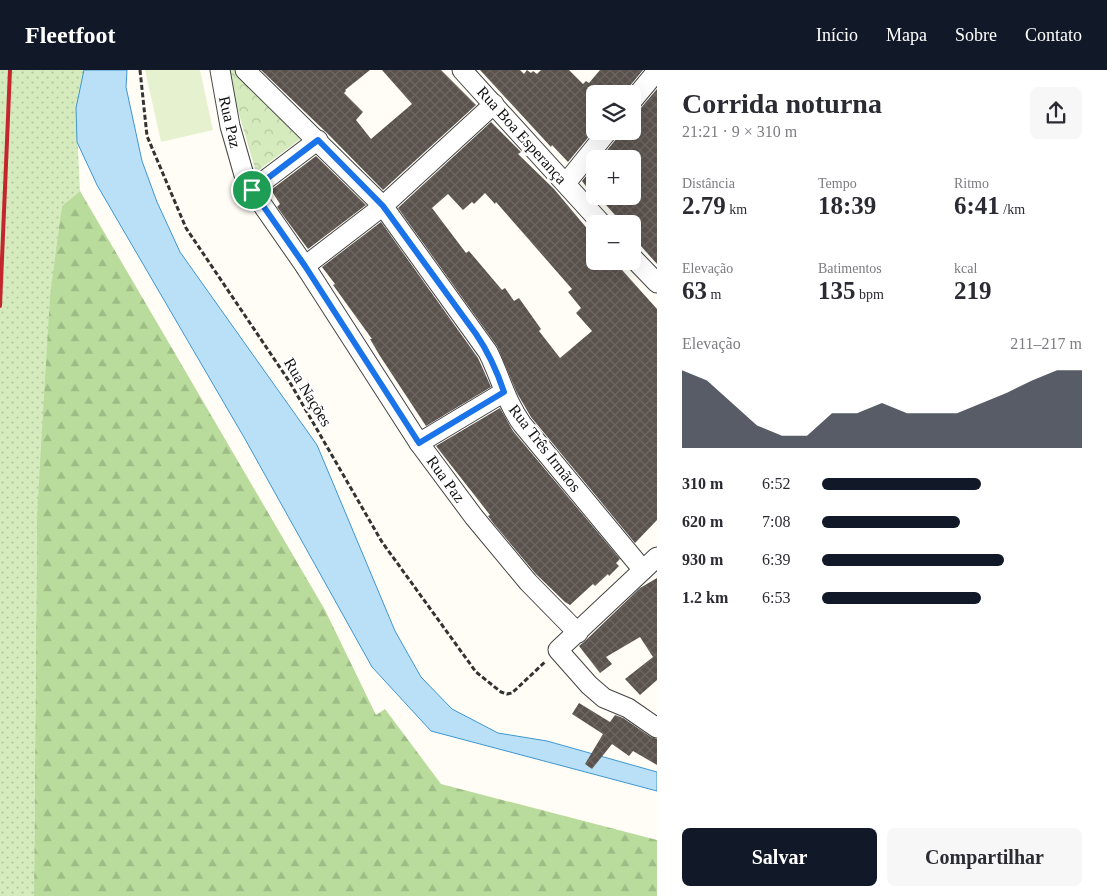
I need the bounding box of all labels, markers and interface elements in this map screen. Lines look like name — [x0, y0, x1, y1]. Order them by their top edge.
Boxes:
text: Fleetfoot — [25, 22, 116, 48]
text: Início — [816, 25, 858, 45]
text: Mapa — [886, 25, 927, 45]
text: Sobre — [955, 25, 997, 45]
text: Contato — [1025, 25, 1082, 45]
street label: Rua Boa Esperança — [473, 83, 570, 188]
map controls — [586, 85, 641, 270]
button: layers — [586, 85, 641, 140]
button: share — [1030, 87, 1082, 139]
text: Corrida noturna — [682, 88, 882, 119]
street label: Rua Paz — [216, 94, 244, 150]
text: 21:21 · 9 × 310 m — [682, 123, 797, 140]
button: + — [586, 150, 641, 205]
pin — [231, 169, 273, 211]
icon: arrive — [238, 176, 266, 204]
text: Distância — [682, 176, 735, 191]
text: Tempo — [818, 176, 857, 191]
text: Ritmo — [954, 176, 989, 191]
text: 2.79 — [682, 192, 726, 219]
text: 18:39 — [818, 192, 876, 219]
text: 6:41 — [954, 192, 1000, 219]
text: km — [726, 202, 747, 217]
text: /km — [1000, 202, 1025, 217]
button: − — [586, 215, 641, 270]
text: Elevação — [682, 261, 733, 276]
text: Batimentos — [818, 261, 882, 276]
text: kcal — [954, 261, 977, 276]
text: 63 — [682, 277, 707, 304]
text: 135 — [818, 277, 856, 304]
text: 219 — [954, 277, 992, 304]
text: m — [707, 287, 721, 302]
text: bpm — [856, 287, 884, 302]
text: Elevação — [682, 335, 741, 352]
text: 211–217 m — [1010, 335, 1082, 352]
street label: Rua Nações — [280, 355, 335, 430]
street label: Rua Três Irmãos — [506, 401, 584, 495]
street label: Rua Paz — [424, 453, 468, 505]
text: 310 m — [682, 475, 723, 492]
text: 6:52 — [762, 475, 790, 492]
text: 620 m — [682, 513, 723, 530]
text: 7:08 — [762, 513, 790, 530]
text: 930 m — [682, 551, 723, 568]
text: 6:39 — [762, 551, 790, 568]
text: 1.2 km — [682, 589, 728, 606]
text: 6:53 — [762, 589, 790, 606]
button: Salvar — [682, 828, 877, 886]
button: Compartilhar — [887, 828, 1082, 886]

